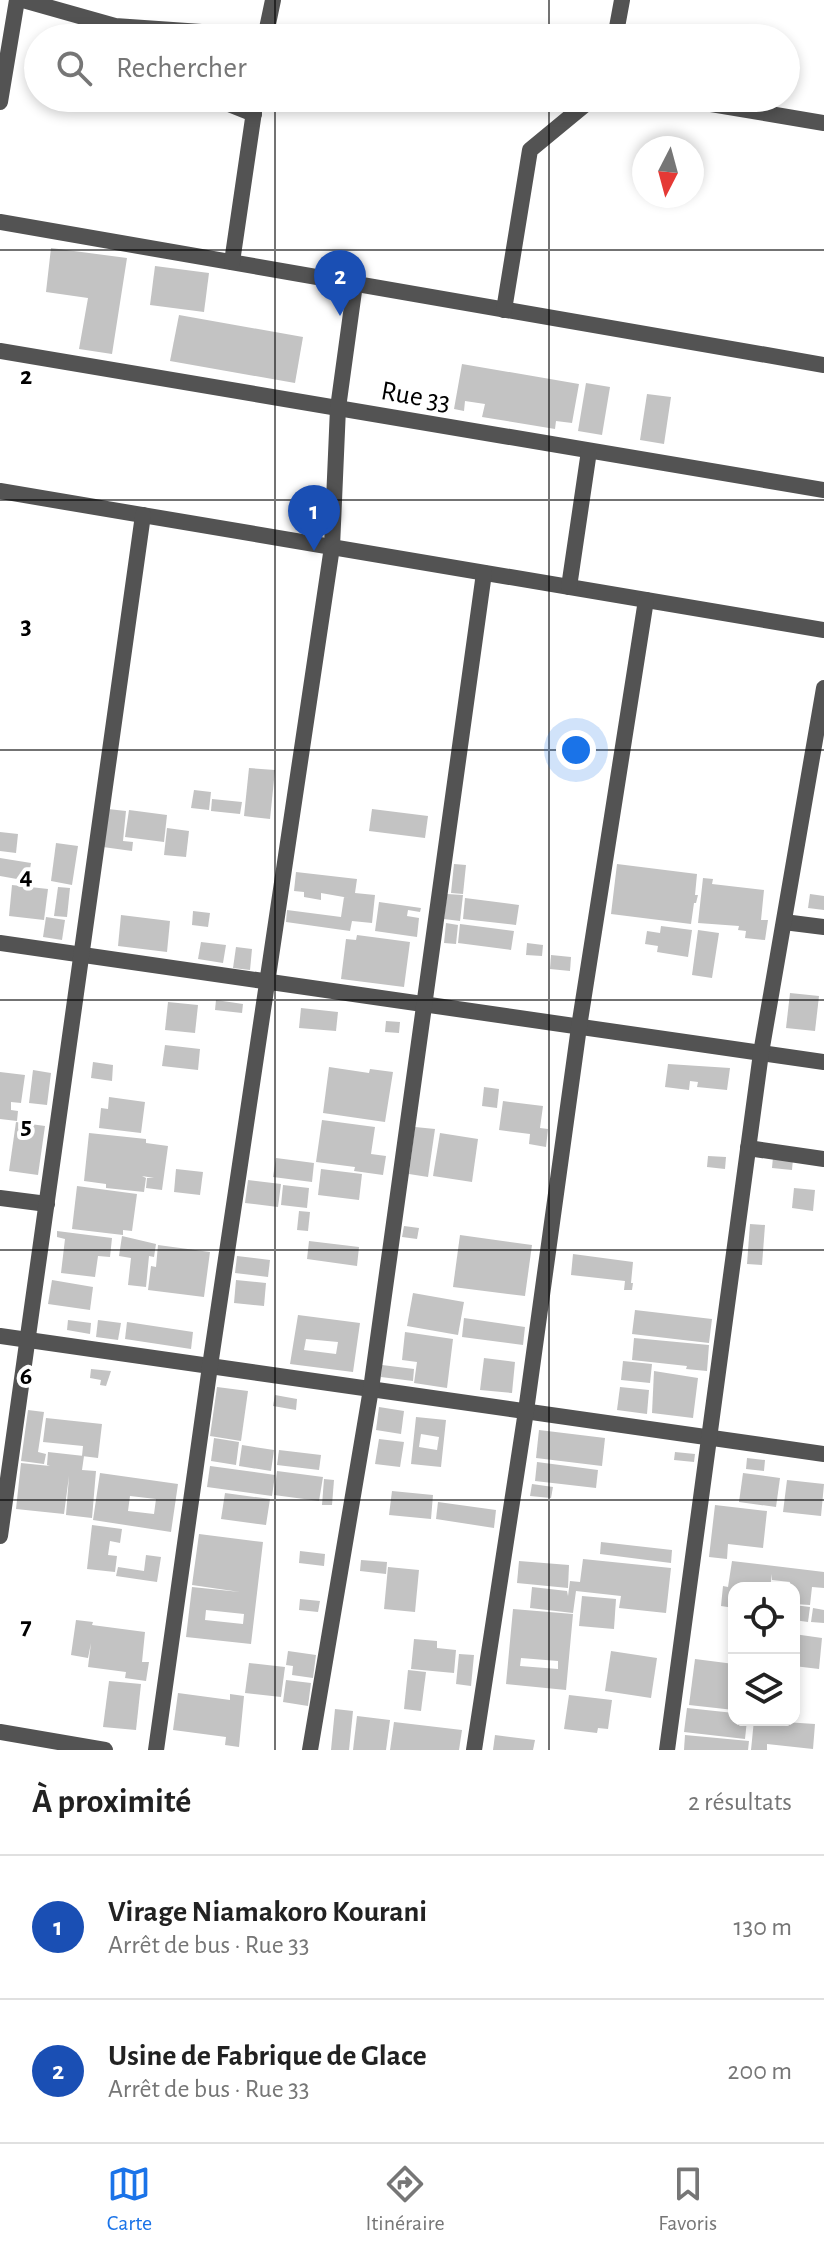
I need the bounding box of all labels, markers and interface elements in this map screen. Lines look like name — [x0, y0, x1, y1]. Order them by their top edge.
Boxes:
search box — [24, 24, 800, 112]
icon: search — [52, 46, 96, 90]
text: Rechercher — [116, 53, 247, 83]
north arrow — [632, 136, 704, 208]
pin: 2 — [314, 250, 366, 316]
text: 2 — [20, 363, 32, 389]
street label: Rue 33 — [379, 377, 452, 417]
pin: 1 — [288, 485, 340, 551]
text: 3 — [20, 613, 32, 639]
your location — [556, 730, 596, 770]
text: 4 — [19, 863, 33, 889]
text: 5 — [20, 1113, 32, 1139]
text: 6 — [20, 1363, 32, 1389]
map controls — [728, 1582, 800, 1726]
button: locate — [728, 1582, 800, 1654]
text: 7 — [20, 1613, 32, 1639]
button: layers — [728, 1654, 800, 1726]
text: À proximité — [32, 1785, 191, 1819]
text: 2 résultats — [688, 1789, 792, 1815]
text: Virage Niamakoro Kourani — [108, 1897, 427, 1927]
text: 1 — [53, 1914, 63, 1940]
text: 130 m — [734, 1914, 792, 1940]
text: Arrêt de bus · Rue 33 — [108, 1932, 309, 1958]
text: Usine de Fabrique de Glace — [108, 2041, 427, 2071]
text: 2 — [52, 2058, 64, 2084]
text: 200 m — [728, 2058, 792, 2084]
text: Arrêt de bus · Rue 33 — [108, 2076, 309, 2102]
tab: Carte — [107, 2162, 152, 2236]
tab: Itinéraire — [366, 2162, 445, 2236]
tab: Favoris — [658, 2162, 717, 2236]

